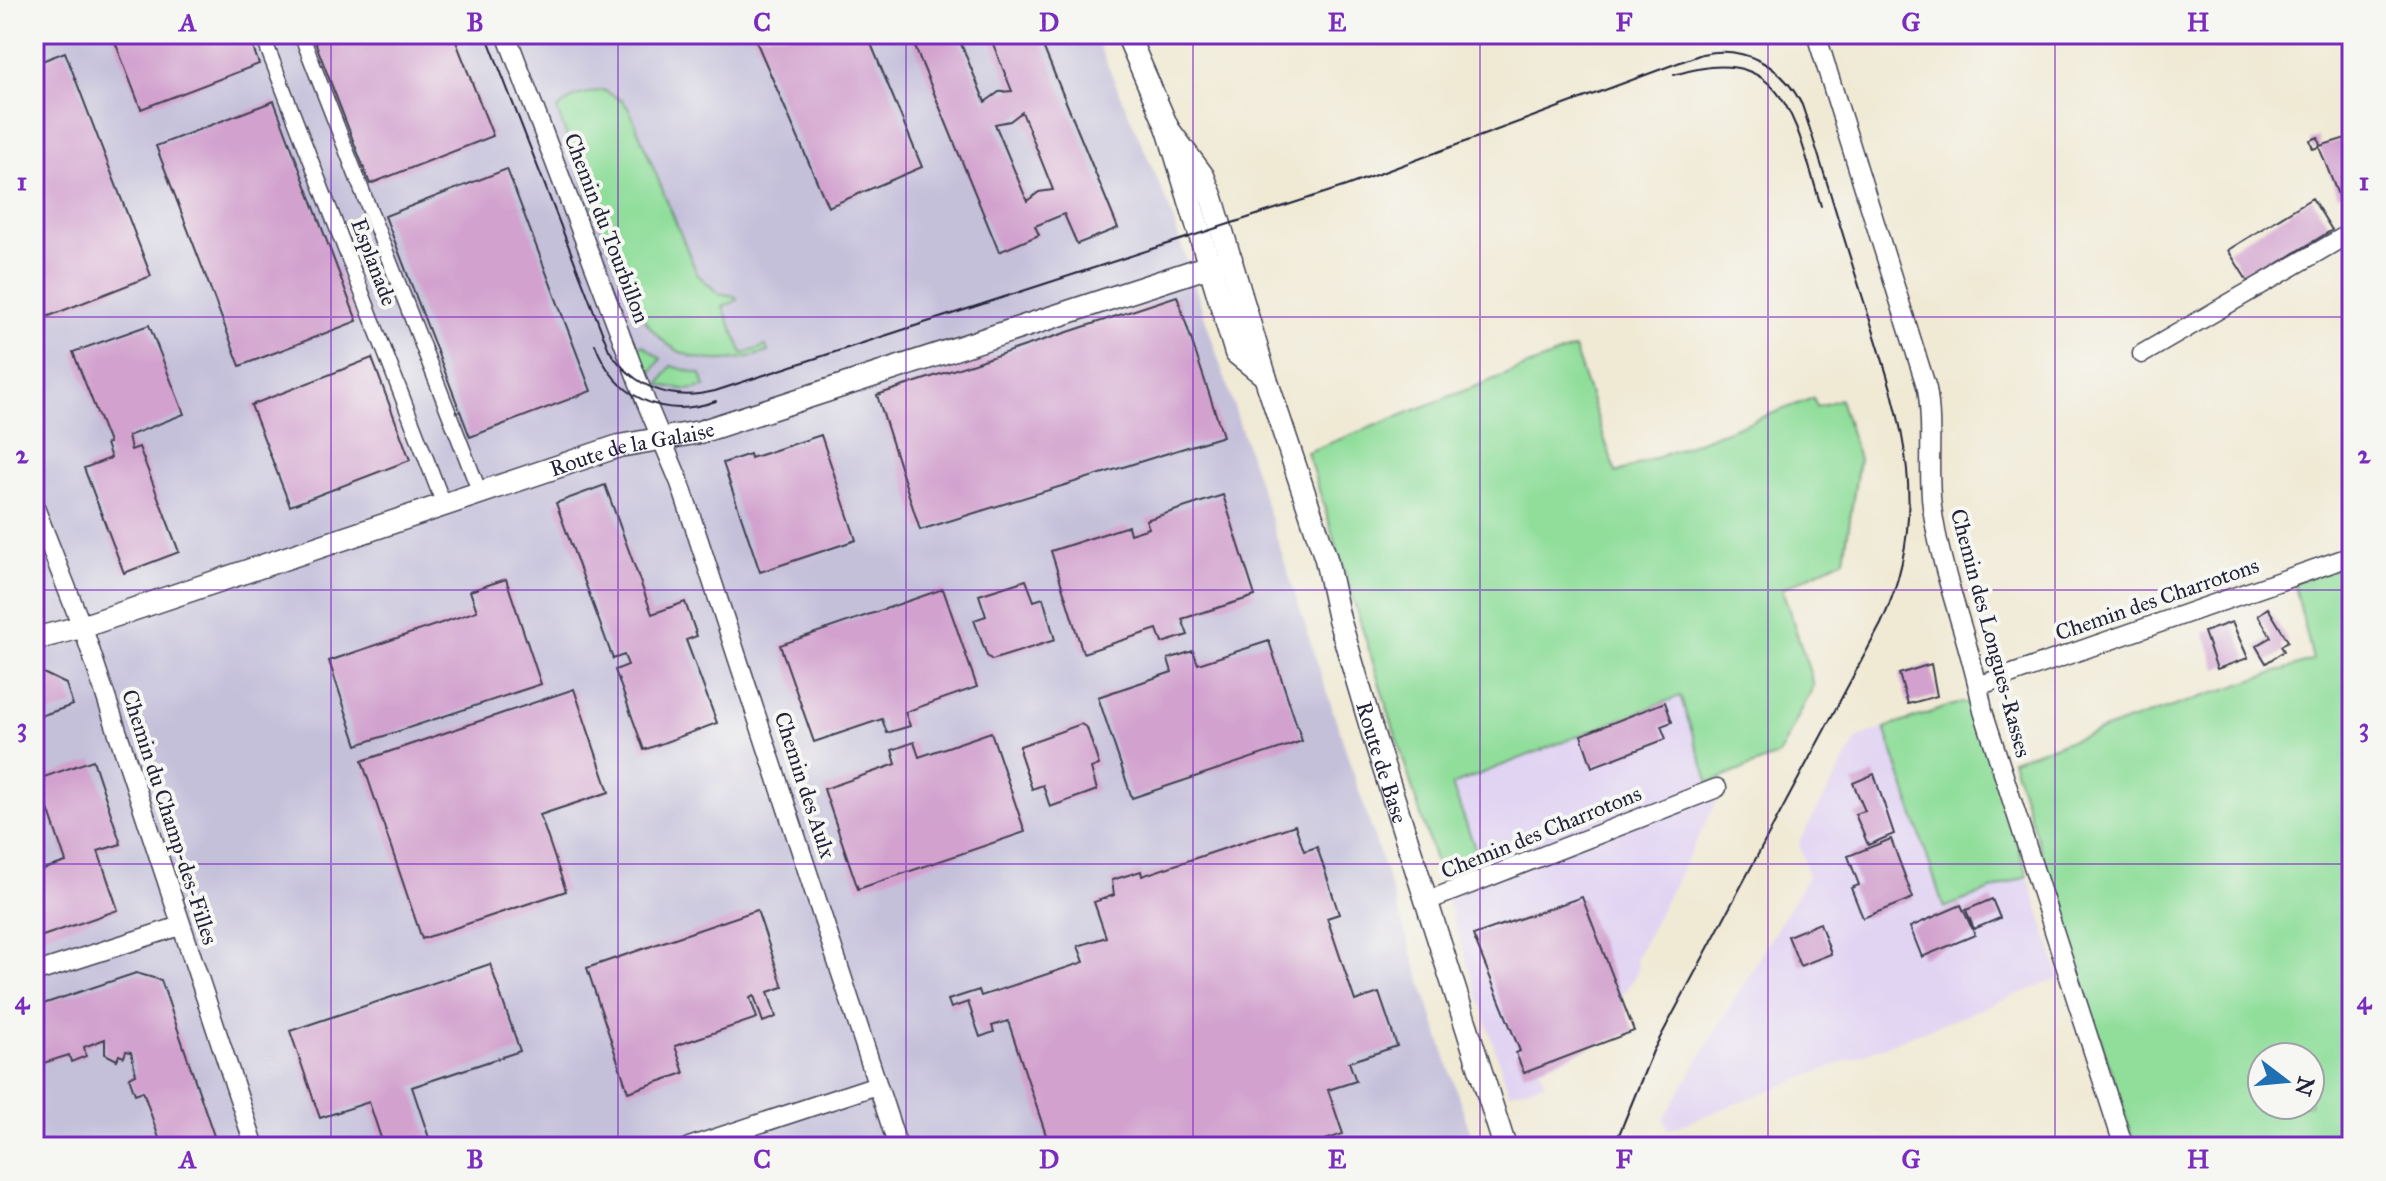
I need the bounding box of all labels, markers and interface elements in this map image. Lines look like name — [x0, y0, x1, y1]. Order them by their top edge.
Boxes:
text: A — [177, 6, 197, 38]
text: B — [466, 6, 484, 38]
text: C — [753, 6, 771, 38]
text: D — [1039, 6, 1059, 38]
text: E — [1328, 6, 1347, 38]
text: F — [1616, 6, 1633, 38]
text: G — [1901, 6, 1921, 38]
text: H — [2187, 6, 2210, 38]
street label: Chemin du Tourbillon — [558, 129, 656, 327]
text: 1 — [17, 165, 27, 197]
text: 1 — [2359, 165, 2369, 197]
street label: Esplanade — [345, 215, 403, 309]
street label: Route de la Galaise — [546, 415, 718, 482]
text: 2 — [16, 438, 30, 470]
text: 2 — [2358, 438, 2372, 470]
street label: Chemin des Longues-Rasses — [1945, 506, 2037, 760]
street label: Chemin des Charrotons — [2052, 551, 2262, 647]
street label: Chemin du Champ-des-Filles — [116, 686, 224, 948]
street label: Route de Base — [1351, 698, 1414, 826]
street label: Chemin des Aulx — [769, 708, 841, 862]
text: 3 — [17, 711, 27, 743]
text: 3 — [2359, 711, 2369, 743]
street label: Chemin des Charrotons — [1437, 779, 1645, 885]
text: 4 — [15, 984, 31, 1016]
text: 4 — [2357, 984, 2373, 1016]
north arrow — [2246, 1041, 2326, 1121]
text: N — [2289, 1074, 2320, 1099]
text: A — [177, 1143, 197, 1175]
text: B — [466, 1143, 484, 1175]
text: C — [753, 1143, 771, 1175]
text: D — [1039, 1143, 1059, 1175]
text: E — [1328, 1143, 1347, 1175]
text: F — [1616, 1143, 1633, 1175]
text: G — [1901, 1143, 1921, 1175]
text: H — [2187, 1143, 2210, 1175]

